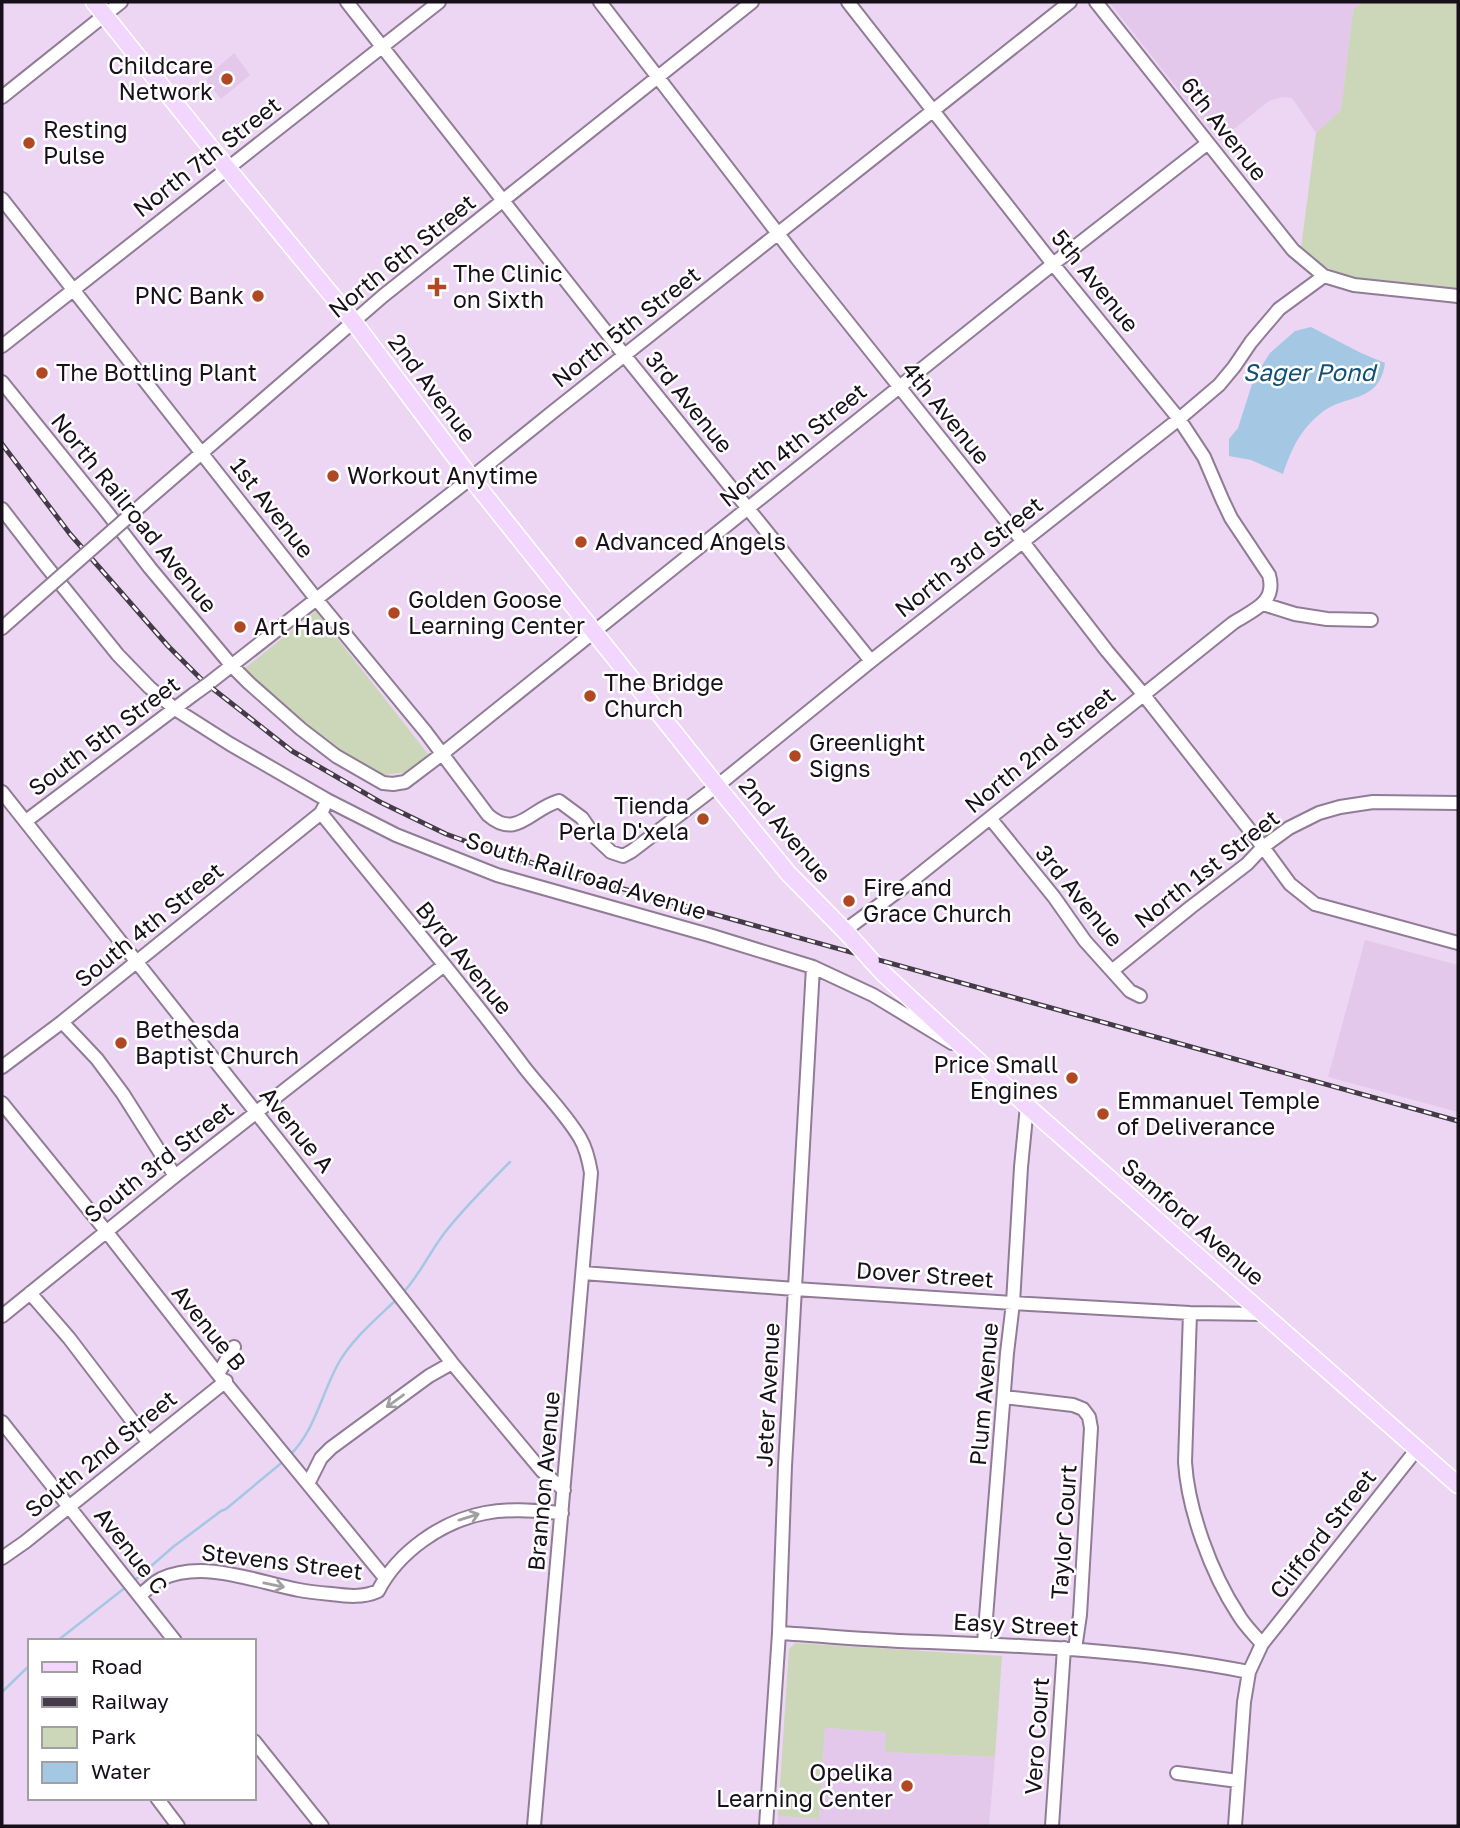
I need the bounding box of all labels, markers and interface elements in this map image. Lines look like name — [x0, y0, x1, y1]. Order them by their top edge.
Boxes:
place label: Childcare Network — [108, 51, 213, 105]
marker: Childcare Network — [219, 71, 235, 87]
street label: 6th Avenue — [1176, 71, 1274, 186]
street label: North 7th Street — [127, 90, 286, 222]
place label: Resting Pulse — [43, 115, 128, 169]
marker: Resting Pulse — [21, 135, 37, 151]
street label: North 6th Street — [322, 187, 480, 323]
street label: 5th Avenue — [1046, 224, 1146, 337]
place label: The Clinic on Sixth — [453, 259, 563, 313]
street label: North 5th Street — [546, 260, 705, 393]
marker: The Clinic on Sixth — [427, 277, 447, 297]
place label: PNC Bank — [135, 281, 244, 309]
marker: PNC Bank — [250, 288, 266, 304]
street label: 2nd Avenue — [383, 328, 483, 447]
street label: 3rd Avenue — [640, 345, 739, 458]
street label: 4th Avenue — [897, 355, 997, 469]
water label: Sager Pond — [1243, 357, 1378, 387]
place label: The Bottling Plant — [56, 358, 257, 386]
marker: The Bottling Plant — [34, 365, 50, 381]
street label: North 4th Street — [713, 376, 872, 512]
street label: North Railroad Avenue — [46, 407, 224, 618]
street label: 1st Avenue — [225, 452, 321, 563]
place label: Workout Anytime — [347, 461, 538, 489]
marker: Workout Anytime — [325, 468, 341, 484]
street label: North 3rd Street — [889, 490, 1048, 623]
place label: Advanced Angels — [595, 527, 786, 555]
marker: Advanced Angels — [573, 534, 589, 550]
place label: Golden Goose Learning Center — [408, 585, 585, 639]
marker: Golden Goose Learning Center — [386, 605, 402, 621]
place label: Art Haus — [254, 612, 350, 640]
marker: Art Haus — [232, 619, 248, 635]
place label: The Bridge Church — [604, 668, 724, 722]
street label: South 5th Street — [22, 669, 185, 801]
street label: North 2nd Street — [959, 680, 1120, 818]
marker: The Bridge Church — [582, 688, 598, 704]
place label: Greenlight Signs — [809, 728, 926, 782]
marker: Greenlight Signs — [787, 748, 803, 764]
street label: 2nd Avenue — [734, 771, 838, 888]
place label: Tienda Perla D'xela — [558, 791, 689, 845]
street label: North 1st Street — [1128, 803, 1284, 933]
marker: Tienda Perla D'xela — [695, 811, 711, 827]
street label: South Railroad Avenue — [463, 825, 710, 925]
street label: 3rd Avenue — [1030, 839, 1129, 952]
street label: South 4th Street — [69, 856, 228, 993]
place label: Fire and Grace Church — [863, 873, 1012, 927]
marker: Fire and Grace Church — [841, 893, 857, 909]
street label: Byrd Avenue — [411, 895, 519, 1020]
place label: Bethesda Baptist Church — [135, 1015, 299, 1069]
marker: Bethesda Baptist Church — [113, 1035, 129, 1051]
place label: Price Small Engines — [933, 1050, 1058, 1104]
marker: Price Small Engines — [1064, 1070, 1080, 1086]
street label: Avenue A — [255, 1081, 341, 1178]
place label: Emmanuel Temple of Deliverance — [1117, 1086, 1320, 1140]
street label: South 3rd Street — [78, 1094, 239, 1228]
marker: Emmanuel Temple of Deliverance — [1095, 1106, 1111, 1122]
street label: Samford Avenue — [1117, 1152, 1271, 1291]
street label: Dover Street — [855, 1255, 995, 1293]
street label: Avenue B — [167, 1279, 253, 1376]
street label: Plum Avenue — [963, 1321, 1003, 1467]
street label: Jeter Avenue — [749, 1322, 785, 1468]
street label: South 2nd Street — [19, 1384, 182, 1523]
street label: Brannon Avenue — [521, 1390, 565, 1572]
one-way arrow — [386, 1393, 405, 1408]
street label: Taylor Court — [1044, 1463, 1082, 1600]
street label: Clifford Street — [1263, 1463, 1381, 1604]
street label: Avenue C — [89, 1501, 174, 1599]
one-way arrow — [458, 1510, 480, 1522]
street label: Stevens Street — [200, 1537, 364, 1585]
one-way arrow — [262, 1578, 285, 1592]
street label: Easy Street — [953, 1607, 1080, 1641]
legend — [28, 1639, 256, 1800]
text: Road — [91, 1653, 142, 1679]
street label: Vero Court — [1018, 1676, 1054, 1796]
text: Railway — [91, 1688, 169, 1714]
text: Park — [91, 1723, 137, 1749]
text: Water — [91, 1758, 151, 1784]
place label: Opelika Learning Center — [716, 1758, 893, 1812]
marker: Opelika Learning Center — [899, 1778, 915, 1794]

